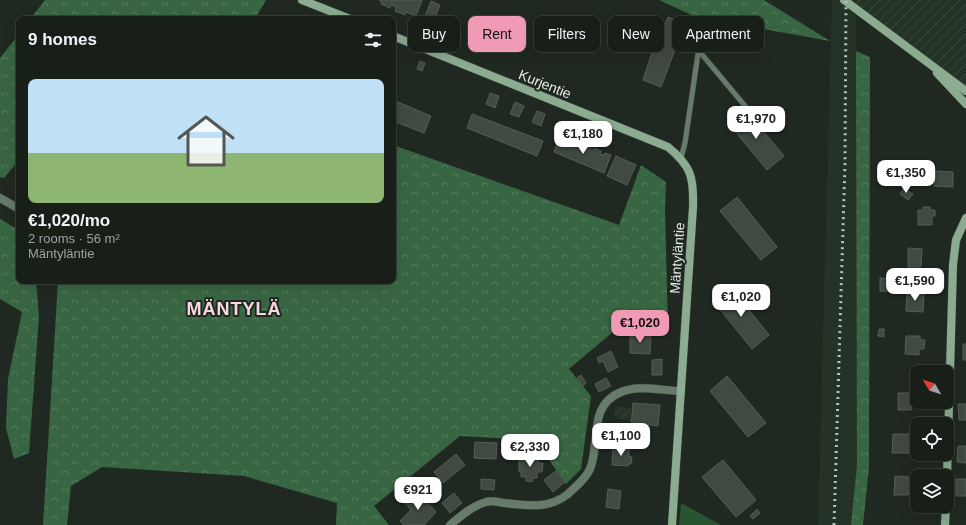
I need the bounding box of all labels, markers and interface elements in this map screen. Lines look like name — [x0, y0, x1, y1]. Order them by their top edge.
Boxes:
chip: Buy — [408, 16, 460, 52]
chip: Rent — [468, 16, 526, 52]
chip: Filters — [534, 16, 600, 52]
chip: New — [608, 16, 664, 52]
chip: Apartment — [672, 16, 764, 52]
icon: filters — [362, 29, 384, 51]
text: 9 homes — [28, 30, 97, 49]
street label: Kurjentie — [516, 66, 574, 102]
icon: home — [170, 105, 242, 177]
pin: €1,970 — [723, 106, 789, 140]
text: €1,970 — [736, 111, 776, 126]
pin: €1,180 — [550, 121, 616, 155]
text: €1,180 — [563, 126, 603, 141]
pin: €1,350 — [873, 160, 939, 194]
text: €1,350 — [886, 165, 926, 180]
text: €1,020/mo — [28, 211, 110, 230]
street label: Mäntyläntie — [667, 222, 687, 294]
text: 2 rooms · 56 m² — [28, 231, 120, 246]
text: Mäntyläntie — [28, 246, 94, 261]
pin: €1,590 — [882, 268, 948, 302]
text: €1,590 — [895, 273, 935, 288]
pin: €1,020 — [708, 284, 774, 318]
text: €1,020 — [721, 289, 761, 304]
district label: MÄNTYLÄ — [187, 299, 282, 319]
pin: €1,020 — [607, 310, 673, 344]
text: €1,020 — [620, 315, 660, 330]
north arrow — [910, 365, 954, 409]
map controls — [910, 365, 954, 513]
button: locate — [910, 417, 954, 461]
pin: €1,100 — [588, 423, 654, 457]
text: €1,100 — [601, 428, 641, 443]
pin: €2,330 — [497, 434, 563, 468]
text: €2,330 — [510, 439, 550, 454]
button: layers — [910, 469, 954, 513]
pin: €921 — [394, 477, 442, 511]
text: €921 — [404, 482, 432, 497]

